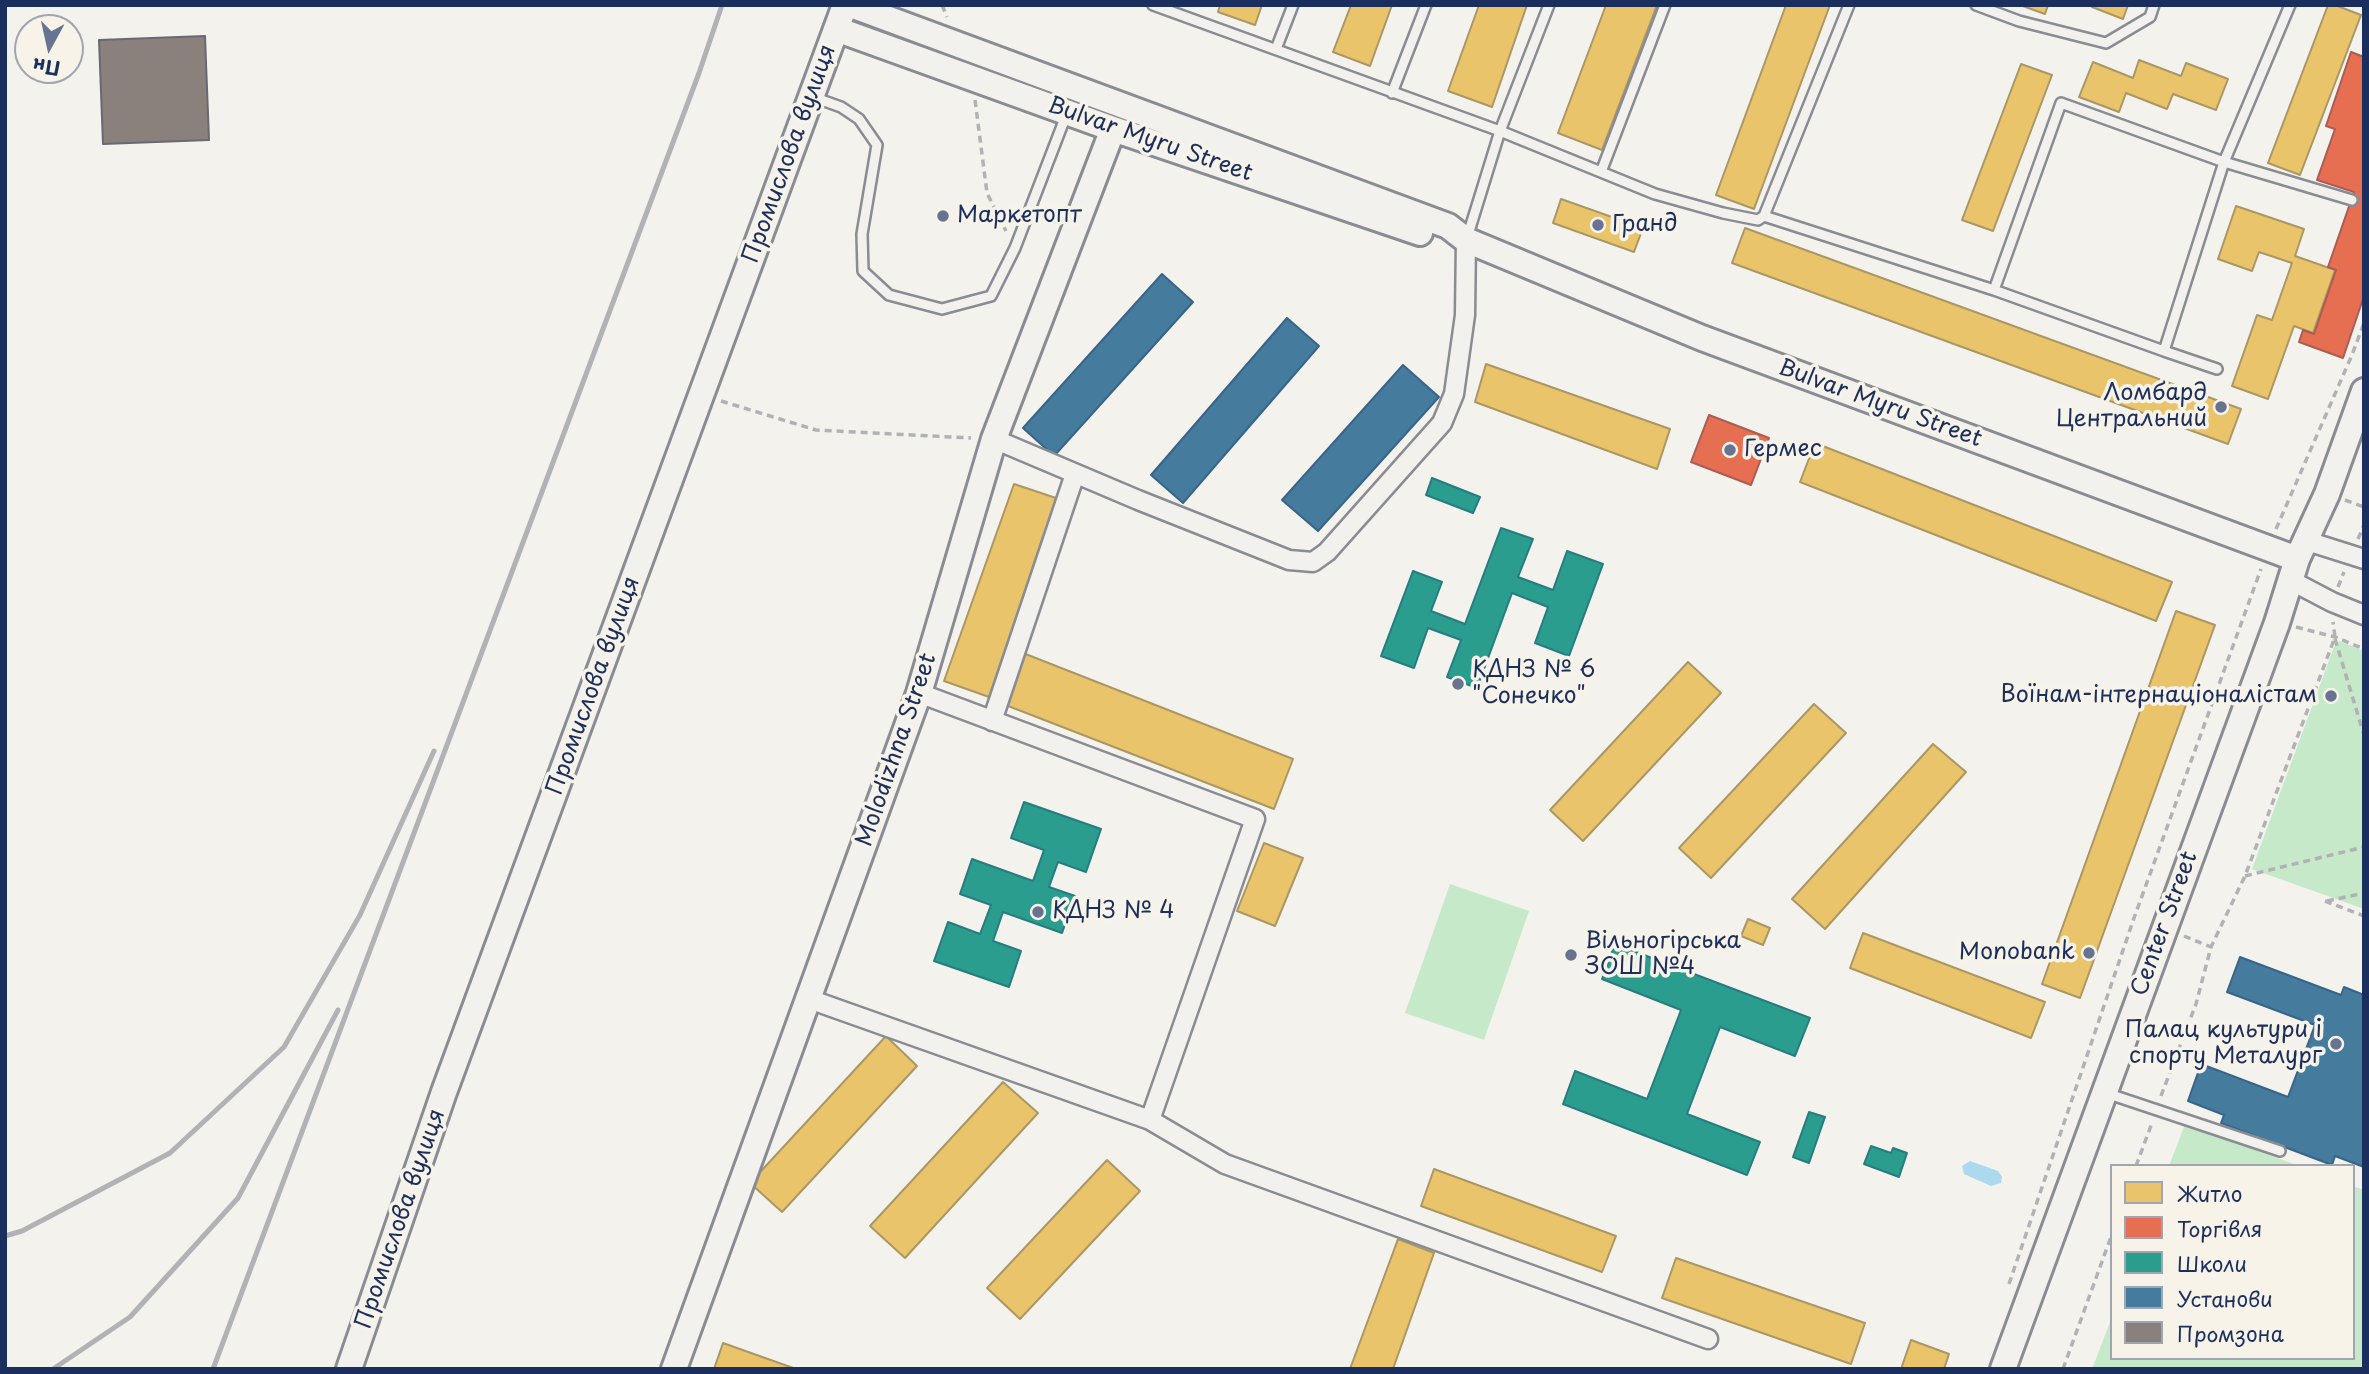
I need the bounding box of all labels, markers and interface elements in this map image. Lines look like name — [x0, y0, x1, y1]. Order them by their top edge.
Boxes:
north arrow — [14, 14, 84, 84]
street label: Промислова вулиця — [738, 41, 842, 267]
text: Пн — [31, 52, 62, 84]
street label: Bulvar Myru Street — [1044, 92, 1256, 188]
place label: Маркетопт — [957, 202, 1081, 230]
marker: Маркетопт — [935, 208, 951, 224]
place label: Гранд — [1612, 211, 1677, 239]
marker: Гранд — [1590, 217, 1606, 233]
street label: Bulvar Myru Street — [1775, 354, 1985, 454]
place label: Ломбард Центральний — [2056, 380, 2207, 434]
marker: Ломбард Центральний — [2213, 399, 2229, 415]
place label: Гермес — [1744, 436, 1822, 464]
marker: Гермес — [1722, 442, 1738, 458]
street label: Промислова вулиця — [542, 573, 646, 799]
street label: Molodizhna Street — [851, 650, 943, 850]
place label: КДНЗ № 6 "Сонечко" — [1472, 657, 1595, 711]
marker: КДНЗ № 6 "Сонечко" — [1450, 676, 1466, 692]
place label: Воїнам-інтернаціоналістам — [2001, 682, 2317, 710]
marker: Воїнам-інтернаціоналістам — [2323, 688, 2339, 704]
street label: Center Street — [2126, 848, 2204, 1000]
place label: КДНЗ № 4 — [1052, 898, 1175, 926]
marker: КДНЗ № 4 — [1030, 904, 1046, 920]
place label: Вільногірська ЗОШ №4 — [1585, 928, 1741, 982]
place label: Monobank — [1959, 939, 2075, 967]
marker: Monobank — [2081, 945, 2097, 961]
marker: Вільногірська ЗОШ №4 — [1563, 947, 1579, 963]
place label: Палац культури і спорту Металург — [2125, 1017, 2322, 1071]
marker: Палац культури і спорту Металург — [2328, 1036, 2344, 1052]
street label: Промислова вулиця — [350, 1106, 452, 1332]
legend — [2110, 1164, 2355, 1360]
text: Житло — [2177, 1177, 2242, 1209]
text: Торгівля — [2177, 1212, 2262, 1244]
text: Школи — [2177, 1247, 2247, 1279]
text: Установи — [2177, 1282, 2273, 1314]
text: Промзона — [2177, 1317, 2284, 1349]

